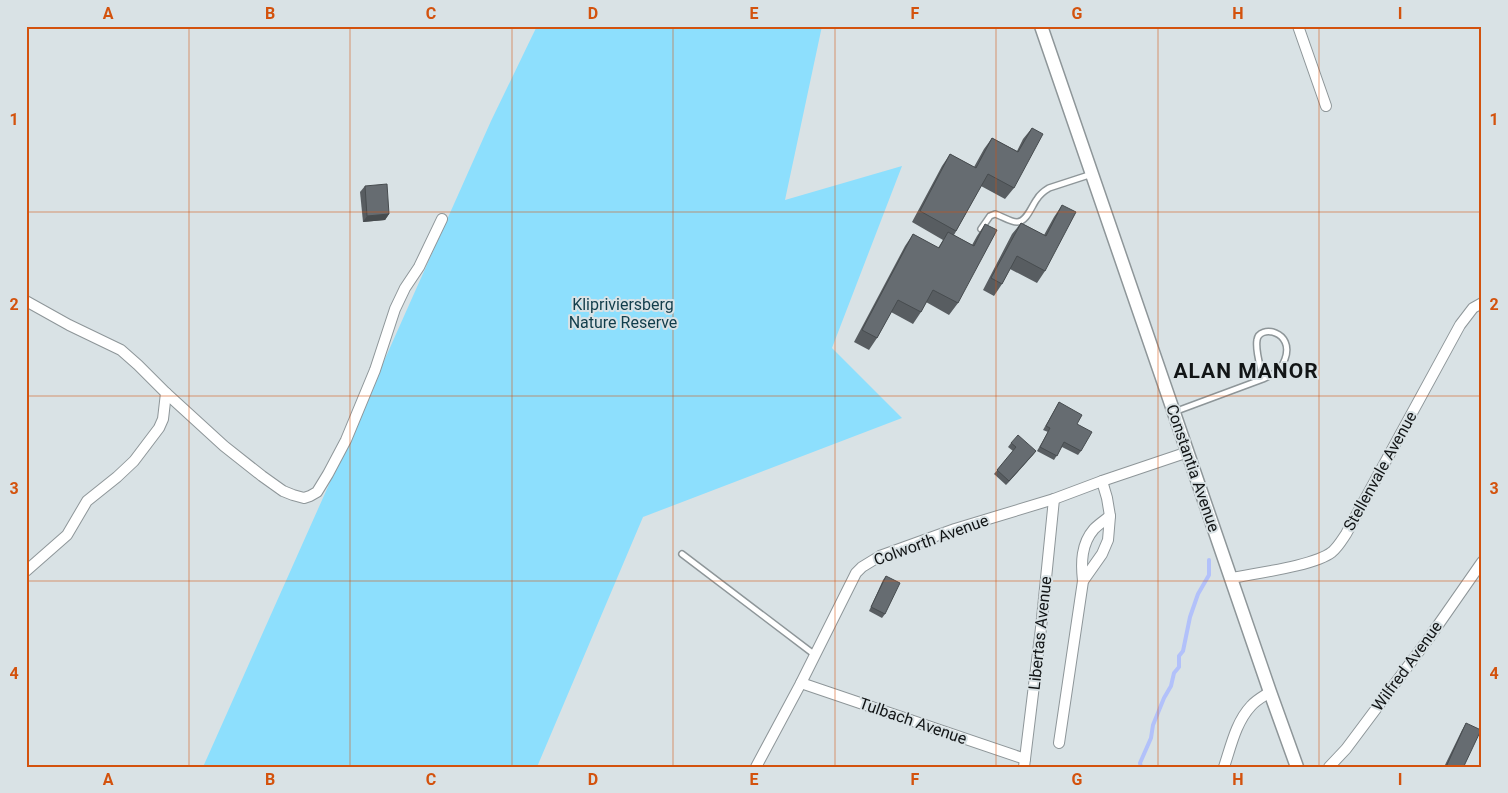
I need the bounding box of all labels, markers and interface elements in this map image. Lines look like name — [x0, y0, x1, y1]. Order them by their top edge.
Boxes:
text: A — [103, 4, 114, 23]
text: B — [265, 4, 275, 23]
text: C — [426, 4, 436, 23]
text: D — [588, 4, 598, 23]
text: E — [750, 4, 759, 23]
text: F — [911, 4, 920, 23]
text: G — [1072, 4, 1083, 23]
text: H — [1232, 4, 1244, 23]
text: I — [1398, 4, 1402, 23]
text: 1 — [9, 110, 19, 129]
text: 1 — [1489, 110, 1499, 129]
text: 2 — [9, 295, 19, 314]
park label: Klipriviersberg Nature Reserve — [569, 295, 677, 332]
text: 2 — [1489, 295, 1499, 314]
district label: ALAN MANOR — [1173, 359, 1319, 383]
street label: Constantia Avenue — [1162, 402, 1224, 534]
street label: Stellenvale Avenue — [1339, 408, 1421, 534]
text: 3 — [9, 479, 19, 498]
text: 3 — [1489, 479, 1499, 498]
street label: Colworth Avenue — [871, 510, 991, 570]
street label: Libertas Avenue — [1025, 575, 1055, 691]
street label: Wilfred Avenue — [1368, 617, 1446, 715]
text: 4 — [9, 664, 19, 683]
text: 4 — [1489, 664, 1499, 683]
street label: Tulbach Avenue — [857, 694, 969, 748]
text: A — [103, 770, 114, 789]
text: B — [265, 770, 275, 789]
text: C — [426, 770, 436, 789]
text: D — [588, 770, 598, 789]
text: E — [750, 770, 759, 789]
text: F — [911, 770, 920, 789]
text: G — [1072, 770, 1083, 789]
text: H — [1232, 770, 1244, 789]
text: I — [1398, 770, 1402, 789]

